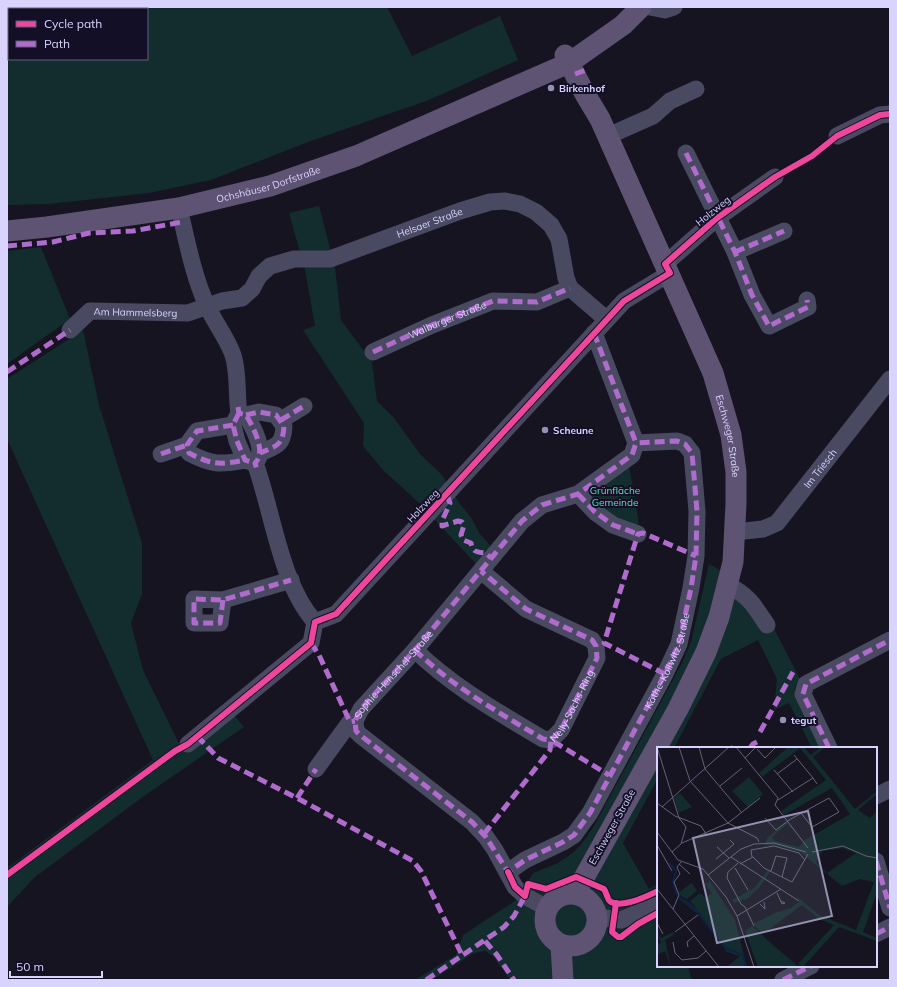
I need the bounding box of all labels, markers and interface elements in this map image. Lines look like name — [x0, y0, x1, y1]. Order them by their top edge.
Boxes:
legend — [8, 8, 148, 60]
text: Cycle path — [44, 16, 102, 31]
text: Path — [44, 36, 70, 51]
place label: Birkenhof — [559, 82, 605, 95]
marker: Birkenhof — [546, 83, 556, 93]
street label: Ochshäuser Dorfstraße — [215, 162, 322, 205]
street label: Holzweg — [693, 193, 733, 229]
street label: Helsaer Straße — [395, 204, 464, 240]
street label: Walburger Straße — [406, 298, 488, 342]
street label: Am Hammelsberg — [93, 305, 177, 319]
street label: Eschweger Straße — [713, 393, 743, 477]
place label: Scheune — [553, 424, 594, 437]
marker: Scheune — [540, 425, 550, 435]
street label: Im Triesch — [800, 446, 840, 491]
park label: Grünfläche Gemeinde — [590, 484, 640, 509]
street label: Holzweg — [404, 487, 442, 525]
street label: Käthe-Kollwitz-Straße — [641, 612, 692, 711]
street label: Sophie-Henschel-Straße — [351, 627, 435, 721]
street label: Nelly-Sachs-Ring — [547, 667, 597, 744]
place label: tegut — [791, 714, 816, 727]
marker: tegut — [778, 715, 788, 725]
inset map — [657, 747, 877, 967]
street label: Eschweger Straße — [586, 787, 638, 867]
scale bar — [10, 953, 102, 979]
text: 50 m — [16, 959, 44, 974]

